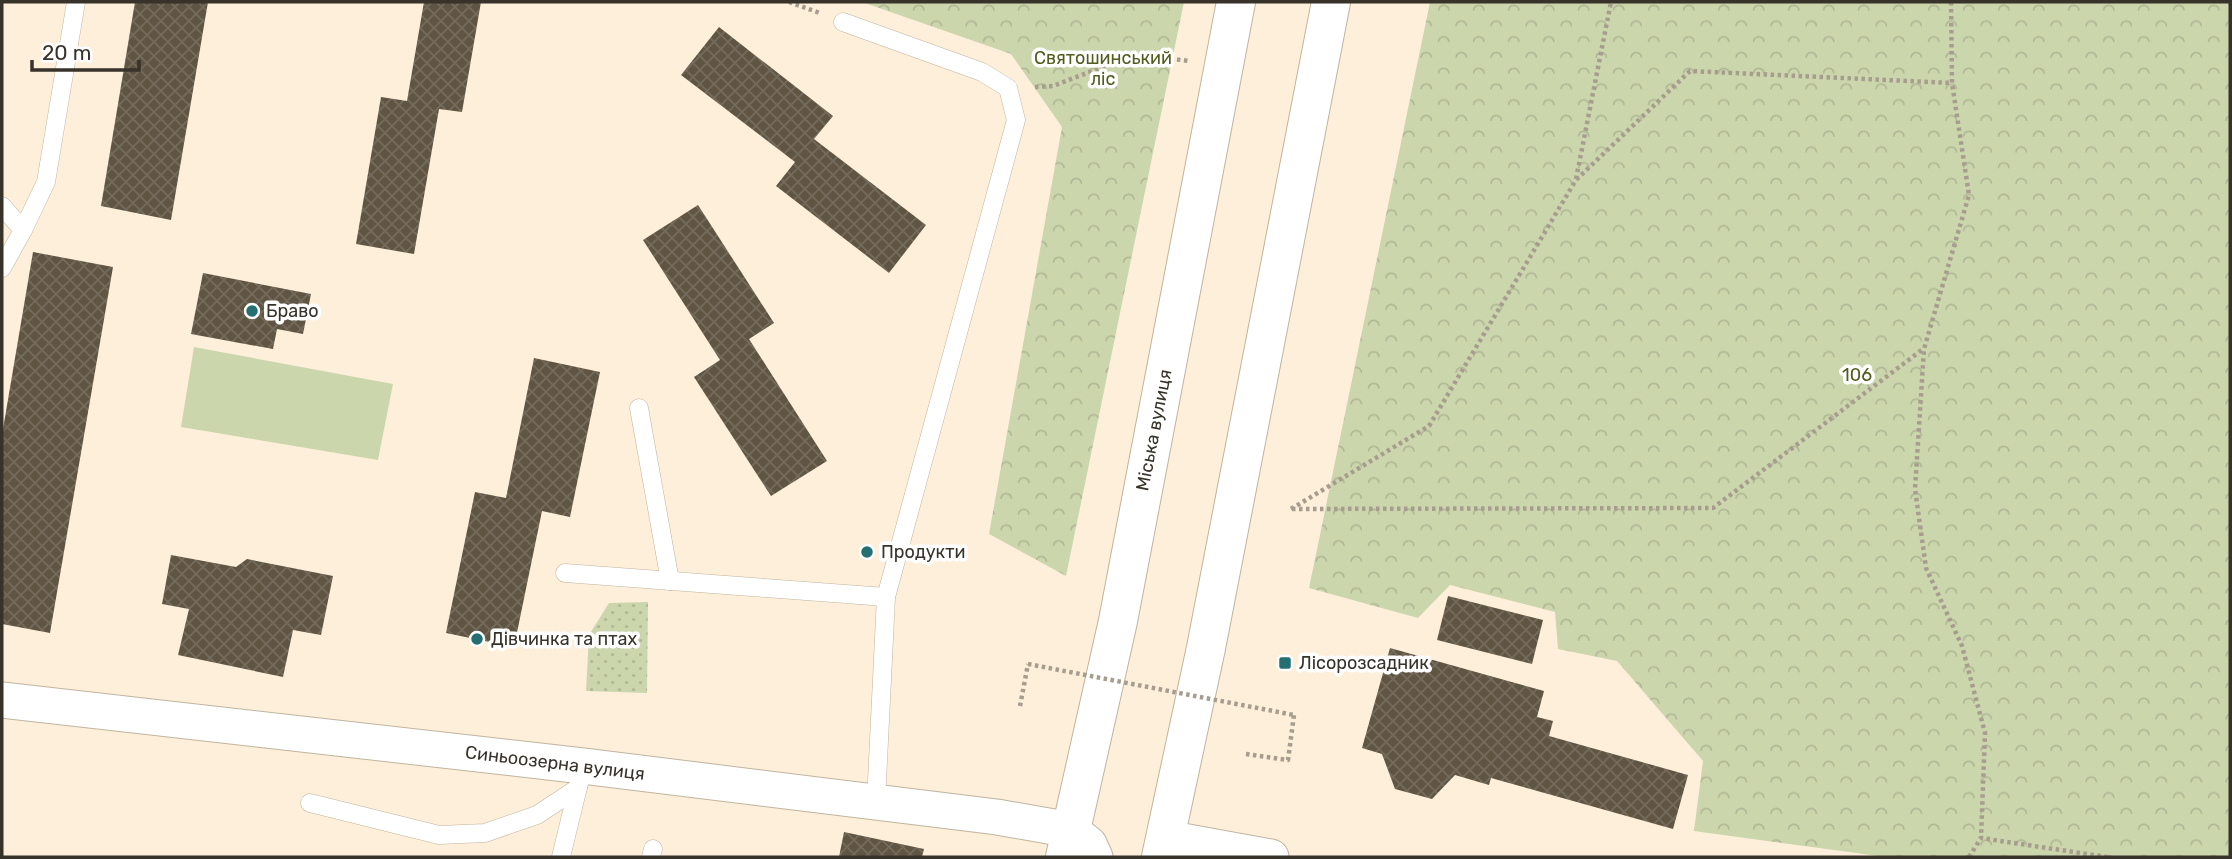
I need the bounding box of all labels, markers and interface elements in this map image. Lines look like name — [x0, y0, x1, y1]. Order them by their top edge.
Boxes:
scale bar — [32, 28, 138, 72]
text: 20 m — [42, 40, 91, 65]
park label: Святошинський ліс — [1034, 47, 1172, 90]
place label: Браво — [266, 300, 319, 322]
marker: Браво — [244, 303, 260, 319]
park label: 106 — [1842, 364, 1872, 386]
street label: Міська вулиця — [1131, 367, 1177, 493]
place label: Продукти — [881, 541, 965, 563]
marker: Продукти — [859, 544, 875, 560]
place label: Дівчинка та птах — [491, 628, 637, 650]
marker: Дівчинка та птах — [469, 631, 485, 647]
place label: Лісорозсадник — [1299, 652, 1429, 674]
marker: Лісорозсадник — [1277, 655, 1293, 671]
street label: Синьоозерна вулиця — [464, 741, 646, 785]

